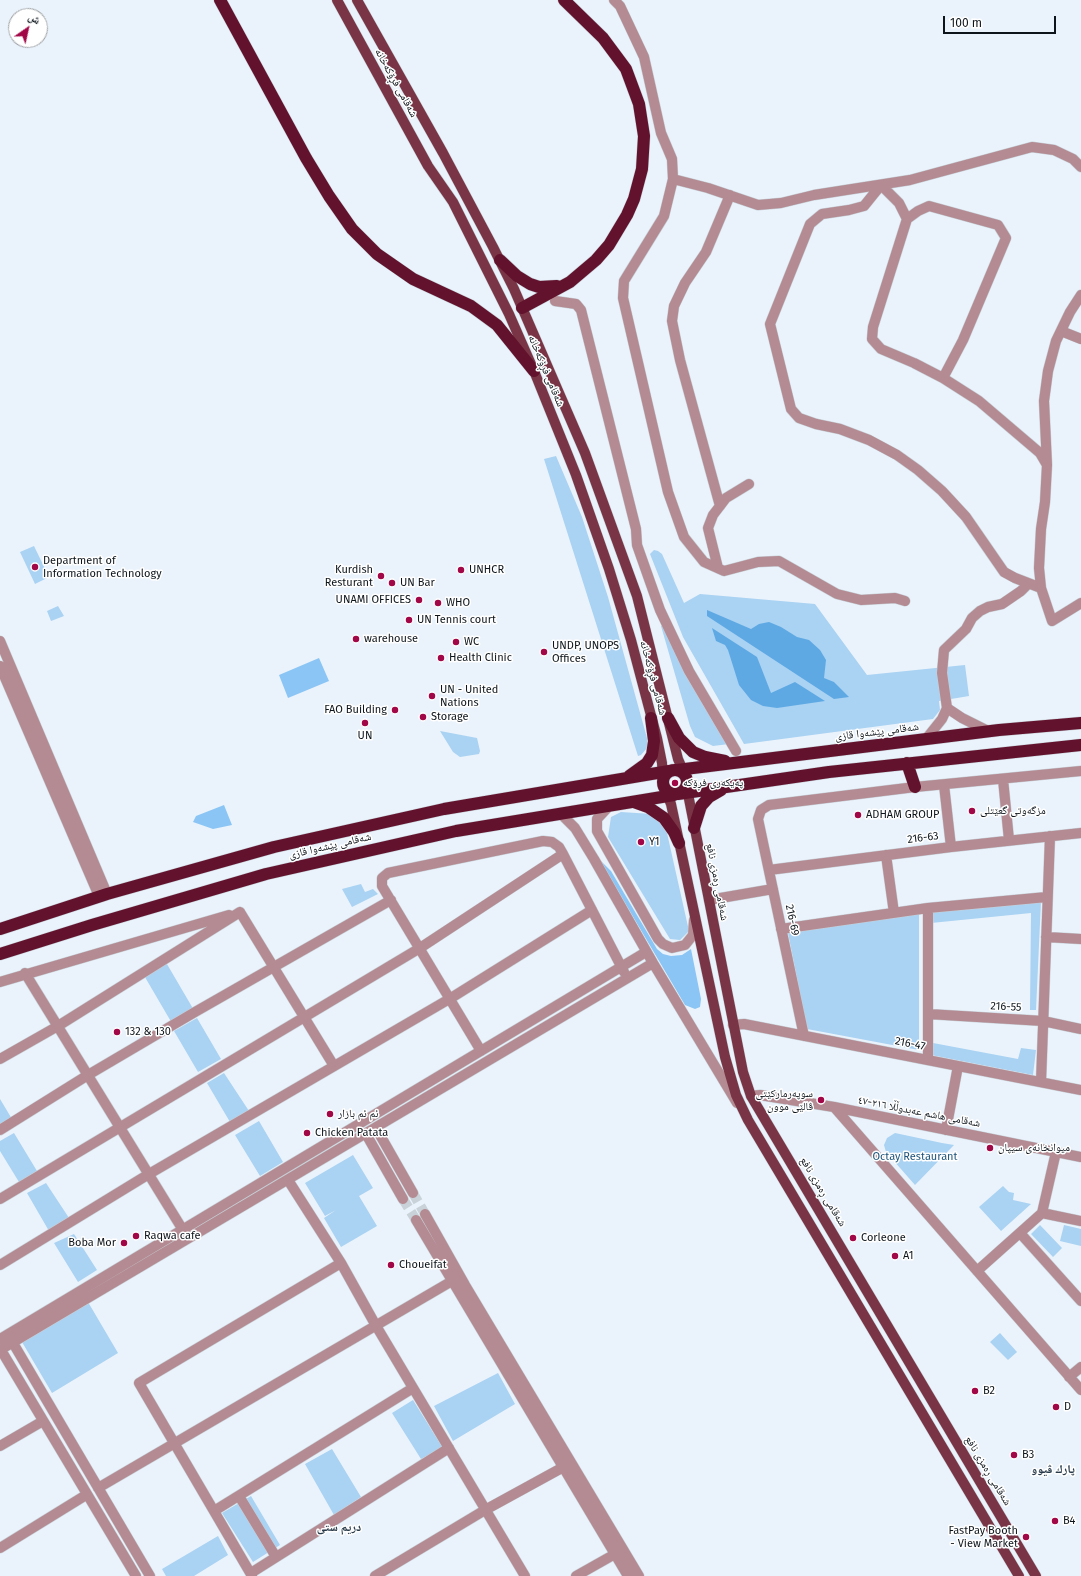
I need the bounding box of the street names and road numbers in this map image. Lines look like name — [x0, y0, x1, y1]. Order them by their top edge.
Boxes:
street label: شەقامی فڕۆکەخانە — [372, 46, 420, 120]
street label: شەقامی فڕۆکەخانە — [525, 333, 567, 409]
street label: شەقامی فڕۆکەخانە — [637, 639, 669, 717]
street label: شەقامی پێشەوا قازی — [834, 720, 920, 744]
street label: شەقامی پێشەوا قازی — [287, 830, 373, 862]
street label: 216-63 — [907, 830, 939, 846]
street label: شەقامی ڕەمزی نافع — [703, 842, 731, 922]
street label: 216-69 — [782, 903, 802, 937]
street label: 216-55 — [990, 1000, 1022, 1014]
street label: 216-47 — [894, 1035, 926, 1053]
street label: شەقامی هاشم عەبدوڵڵا ٢١٦-٤٧ — [857, 1094, 981, 1130]
street label: شەقامی ڕەمزی نافع — [797, 1155, 849, 1229]
street label: شەقامی ڕەمزی نافع — [962, 1434, 1014, 1508]

